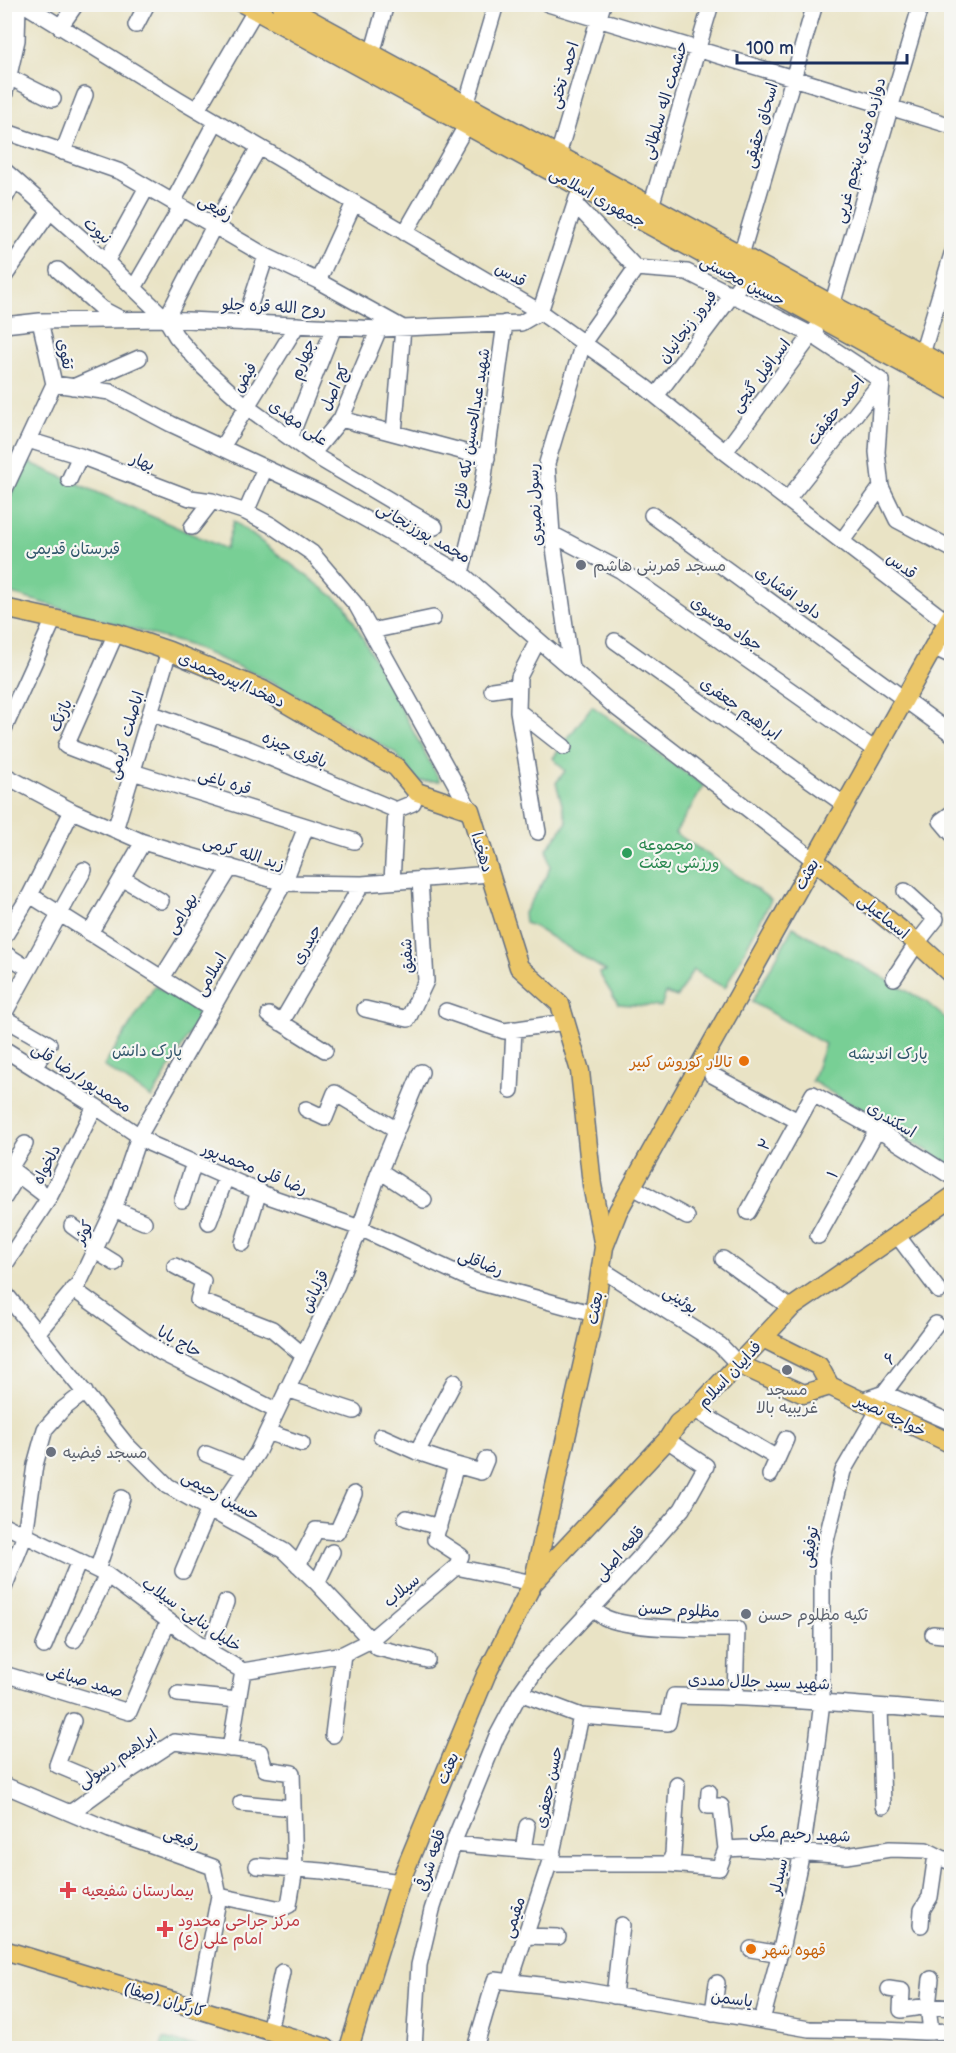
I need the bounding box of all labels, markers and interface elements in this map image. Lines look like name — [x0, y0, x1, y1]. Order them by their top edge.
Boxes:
scale bar — [737, 27, 906, 65]
text: 100 m — [746, 38, 794, 59]
street label: حشمت اله سلطانی — [638, 39, 692, 162]
street label: احمد تختی — [545, 40, 584, 111]
street label: دوازده متری پنجم غربی — [831, 75, 892, 226]
street label: اسحاق حقیقی — [740, 81, 783, 170]
street label: جمهوری اسلامی — [546, 164, 649, 233]
street label: رفیعی — [194, 191, 236, 226]
street label: نبوت — [79, 214, 115, 248]
street label: حسین محسنی — [697, 252, 788, 311]
street label: قدس — [491, 259, 529, 292]
street label: فیروز زنجانیان — [655, 287, 722, 367]
street label: روح الله قره جلو — [220, 295, 327, 320]
street label: اسرافیل گنجی — [727, 335, 795, 416]
street label: چهارم — [287, 336, 322, 383]
street label: تقوی — [52, 337, 77, 372]
street label: شهید عبدالحسین یکه فلاح — [450, 347, 495, 510]
street label: فیض — [229, 359, 262, 396]
street label: کج اصل — [316, 361, 355, 414]
street label: احمد حقیقت — [803, 372, 869, 449]
street label: علی مهدی — [265, 396, 331, 450]
street label: بهار — [126, 448, 157, 476]
street label: رسول نصیری — [524, 463, 547, 547]
street label: محمد پورزنجانی — [373, 499, 473, 568]
park label: قبرستان قدیمى — [26, 540, 120, 559]
street label: قدس — [882, 549, 920, 584]
place label: مسجد قمربنی هاشم — [593, 557, 726, 578]
marker: مسجد قمربنی هاشم — [574, 558, 588, 572]
street label: داود افشاری — [751, 563, 825, 624]
street label: جواد موسوی — [687, 593, 766, 656]
street label: دهخدا/پیرمحمدی — [175, 648, 287, 712]
street label: ابراهیم جعفری — [695, 674, 784, 746]
street label: اباصلت کریمی — [104, 689, 149, 782]
street label: باژنگ — [45, 696, 77, 735]
street label: باقری چیزه — [259, 728, 330, 773]
street label: قره باغی — [196, 765, 253, 799]
street label: دهخدا — [467, 830, 497, 875]
street label: زید الله کرمی — [200, 832, 287, 875]
place label: مجموعه ورزشی بعثت — [639, 836, 719, 873]
marker: مجموعه ورزشی بعثت — [620, 846, 634, 860]
street label: بعثت — [791, 856, 824, 894]
street label: بهرامی — [162, 890, 202, 938]
street label: اسماعیلی — [854, 891, 912, 944]
street label: حیدری — [288, 922, 326, 968]
street label: شفیق — [397, 938, 418, 974]
street label: اسلامی — [191, 950, 231, 1000]
street label: محمدپور/رضا قلی — [28, 1039, 135, 1118]
park label: پارک دانش — [112, 1042, 182, 1061]
park label: پارک اندیشه — [848, 1045, 928, 1064]
place label: تالار کوروش کبیر — [628, 1053, 732, 1072]
marker: تالار کوروش کبیر — [737, 1054, 751, 1068]
street label: اسکندری — [863, 1098, 919, 1142]
street label: ۲ — [754, 1135, 776, 1154]
street label: رضا قلی محمدپور — [198, 1139, 310, 1199]
street label: دلخواه — [29, 1142, 65, 1188]
street label: ۱ — [824, 1168, 843, 1182]
street label: کوثر — [70, 1217, 98, 1250]
street label: رضاقلی — [455, 1246, 506, 1281]
street label: قزلباش — [297, 1267, 333, 1316]
street label: بوئینی — [659, 1282, 701, 1318]
street label: بعثت — [583, 1290, 608, 1326]
street label: حاج بابا — [154, 1322, 205, 1362]
street label: فداییان اسلام — [694, 1337, 767, 1414]
street label: ۶ — [880, 1349, 901, 1368]
marker: مسجد غریبیه بالا — [780, 1363, 794, 1377]
place label: مسجد غریبیه بالا — [756, 1381, 818, 1418]
street label: خواجه نصیر — [850, 1390, 929, 1442]
place label: مسجد فیضیه — [63, 1444, 147, 1463]
marker: مسجد فیضیه — [44, 1445, 58, 1459]
street label: حسین رحیمی — [178, 1467, 262, 1525]
street label: قلعه اصلی — [591, 1523, 649, 1585]
street label: توفیقی — [798, 1525, 823, 1569]
street label: سیلاب — [380, 1571, 424, 1612]
street label: خلیل بنایی- سیلاب — [138, 1574, 245, 1657]
street label: مظلوم حسن — [637, 1599, 720, 1624]
place label: تکیه مظلوم حسن — [758, 1606, 868, 1627]
marker: تکیه مظلوم حسن — [739, 1607, 753, 1621]
street label: صمد صباغی — [44, 1661, 125, 1702]
street label: شهید سید جلال مددی — [687, 1671, 830, 1694]
street label: ابراهیم رسولی — [74, 1726, 162, 1794]
street label: حسن جعفری — [531, 1745, 567, 1830]
street label: بعثت — [433, 1750, 464, 1788]
street label: شهید رحیم مکی — [749, 1822, 851, 1849]
street label: رفیعی — [161, 1823, 202, 1854]
street label: قلعه شرقی — [411, 1826, 450, 1894]
street label: سیدلر — [766, 1857, 793, 1898]
marker: بیمارستان شفیعیه — [59, 1881, 77, 1899]
place label: بیمارستان شفیعیه — [82, 1882, 194, 1901]
street label: مقیمی — [499, 1894, 530, 1940]
place label: مرکز جراحی محدود امام علی (ع) — [178, 1912, 300, 1951]
marker: مرکز جراحی محدود امام علی (ع) — [156, 1920, 174, 1938]
place label: قهوه شهر — [761, 1941, 826, 1960]
marker: قهوه شهر — [744, 1942, 758, 1956]
street label: کارگران (صفا) — [122, 1978, 208, 2022]
street label: یاسمن — [710, 1987, 754, 2012]

